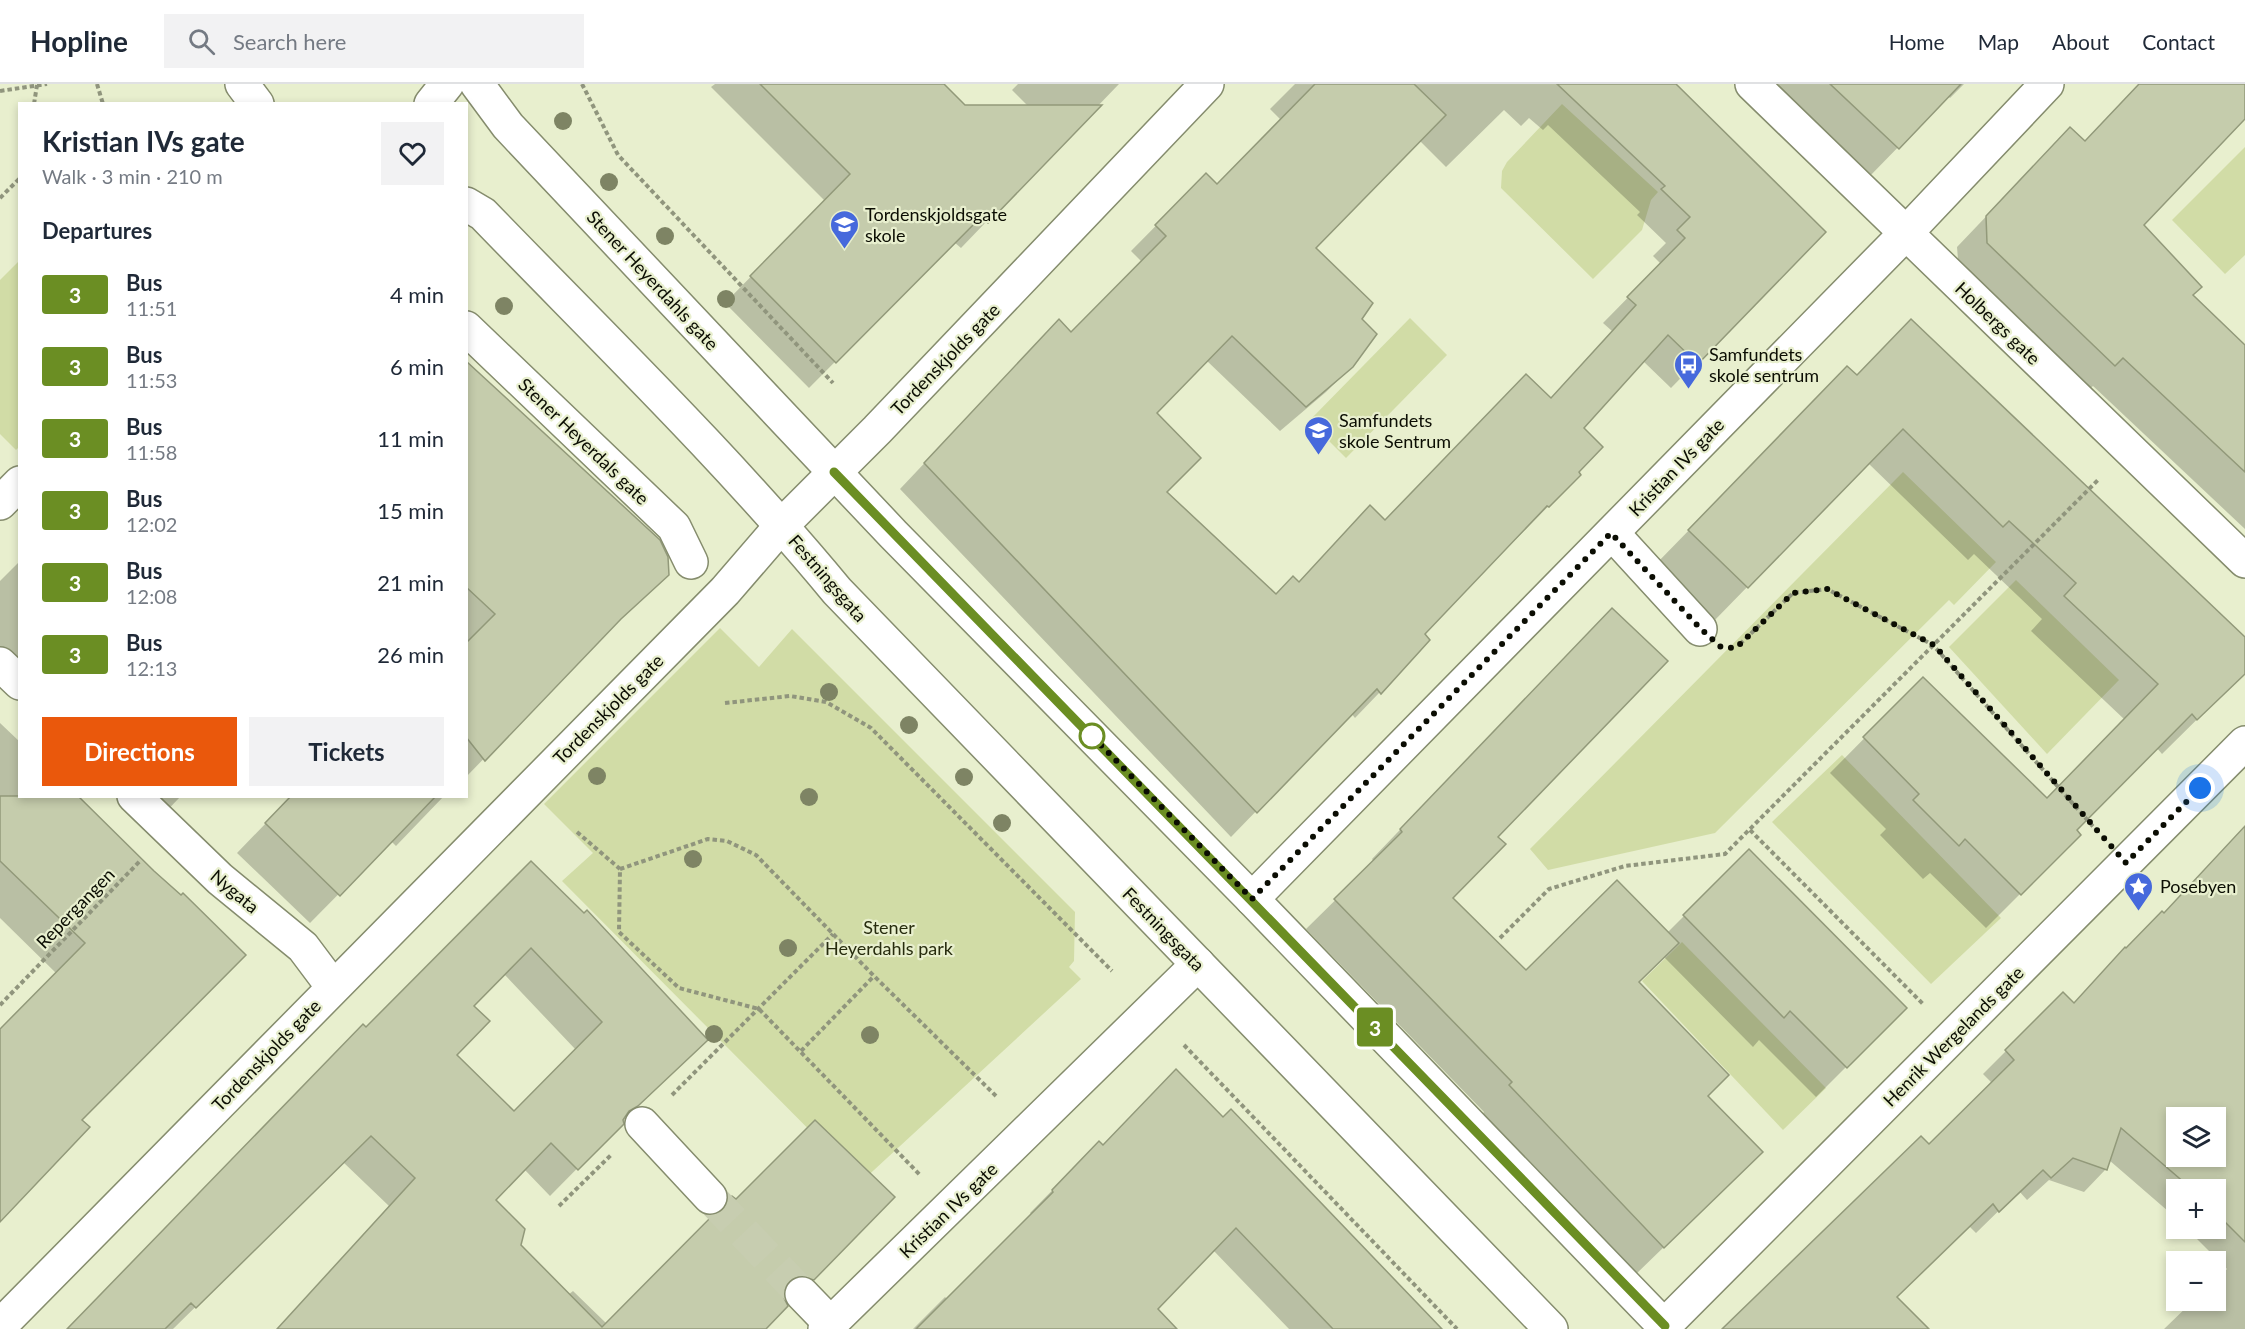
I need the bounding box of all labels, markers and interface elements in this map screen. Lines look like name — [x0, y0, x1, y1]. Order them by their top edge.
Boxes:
search box — [164, 14, 584, 68]
text: Hopline — [30, 24, 128, 58]
icon: search — [185, 25, 218, 58]
text: Search here — [233, 28, 346, 55]
text: Home — [1889, 29, 1945, 54]
text: Map — [1978, 29, 2019, 54]
text: About — [2052, 29, 2109, 54]
text: Contact — [2142, 29, 2215, 54]
button: heart — [381, 122, 444, 185]
text: Kristian IVs gate — [42, 124, 245, 158]
text: Walk · 3 min · 210 m — [42, 164, 223, 188]
place label: Tordenskjoldsgate skole — [865, 203, 1007, 246]
street label: Stener Heyerdahls gate — [583, 206, 723, 354]
school or university icon: Tordenskjoldsgate skole — [828, 208, 860, 250]
text: Departures — [42, 217, 152, 244]
text: Bus — [126, 269, 162, 296]
street label: Holbergs gate — [1951, 277, 2045, 369]
text: 4 min — [390, 281, 444, 308]
text: 3 — [69, 282, 81, 307]
text: 11:51 — [126, 296, 177, 320]
street label: Tordenskjolds gate — [886, 299, 1004, 419]
text: Bus — [126, 341, 162, 368]
place label: Samfundets skole sentrum — [1709, 343, 1819, 386]
bus stop icon: Samfundets skole sentrum — [1672, 348, 1704, 390]
text: 6 min — [390, 353, 444, 380]
text: 3 — [69, 354, 81, 379]
text: 11:53 — [126, 368, 177, 392]
street label: Stener Heyerdals gate — [514, 373, 654, 509]
place label: Samfundets skole Sentrum — [1339, 409, 1451, 452]
text: Bus — [126, 413, 162, 440]
street label: Kristian IVs gate — [1624, 413, 1728, 521]
school or university icon: Samfundets skole Sentrum — [1302, 414, 1334, 456]
text: 11 min — [377, 425, 444, 452]
text: 3 — [69, 426, 81, 451]
text: 11:58 — [126, 440, 177, 464]
text: Bus — [126, 485, 162, 512]
text: 15 min — [377, 497, 444, 524]
text: 3 — [69, 498, 81, 523]
text: 12:02 — [126, 512, 177, 536]
street label: Festningsgata — [784, 530, 872, 626]
text: Bus — [126, 557, 162, 584]
text: 21 min — [377, 569, 444, 596]
text: 3 — [69, 570, 81, 595]
text: 12:08 — [126, 584, 177, 608]
text: Bus — [126, 629, 162, 656]
text: 26 min — [377, 641, 444, 668]
text: 3 — [69, 642, 81, 667]
street label: Tordenskjolds gate — [548, 649, 668, 769]
text: 12:13 — [126, 656, 177, 680]
button: Directions — [42, 717, 237, 786]
button: Tickets — [249, 717, 444, 786]
unlabelled marker — [1079, 723, 1105, 749]
your location — [2185, 773, 2215, 803]
street label: Repergangen — [31, 863, 119, 953]
street label: Nygata — [206, 865, 264, 917]
place icon: Posebyen — [2123, 870, 2155, 912]
place label: Posebyen — [2160, 875, 2236, 897]
street label: Festningsgata — [1118, 882, 1210, 976]
park label: Stener Heyerdahls park — [825, 916, 954, 959]
street label: Henrik Wergelands gate — [1878, 961, 2028, 1111]
street label: Tordenskjolds gate — [207, 995, 325, 1115]
line badge: 3 — [1356, 1008, 1394, 1046]
text: 3 — [1369, 1015, 1381, 1040]
map controls — [2166, 1107, 2226, 1311]
button: layers — [2166, 1107, 2226, 1167]
street label: Kristian IVs gate — [894, 1158, 1002, 1262]
button: + — [2166, 1179, 2226, 1239]
button: − — [2166, 1251, 2226, 1311]

